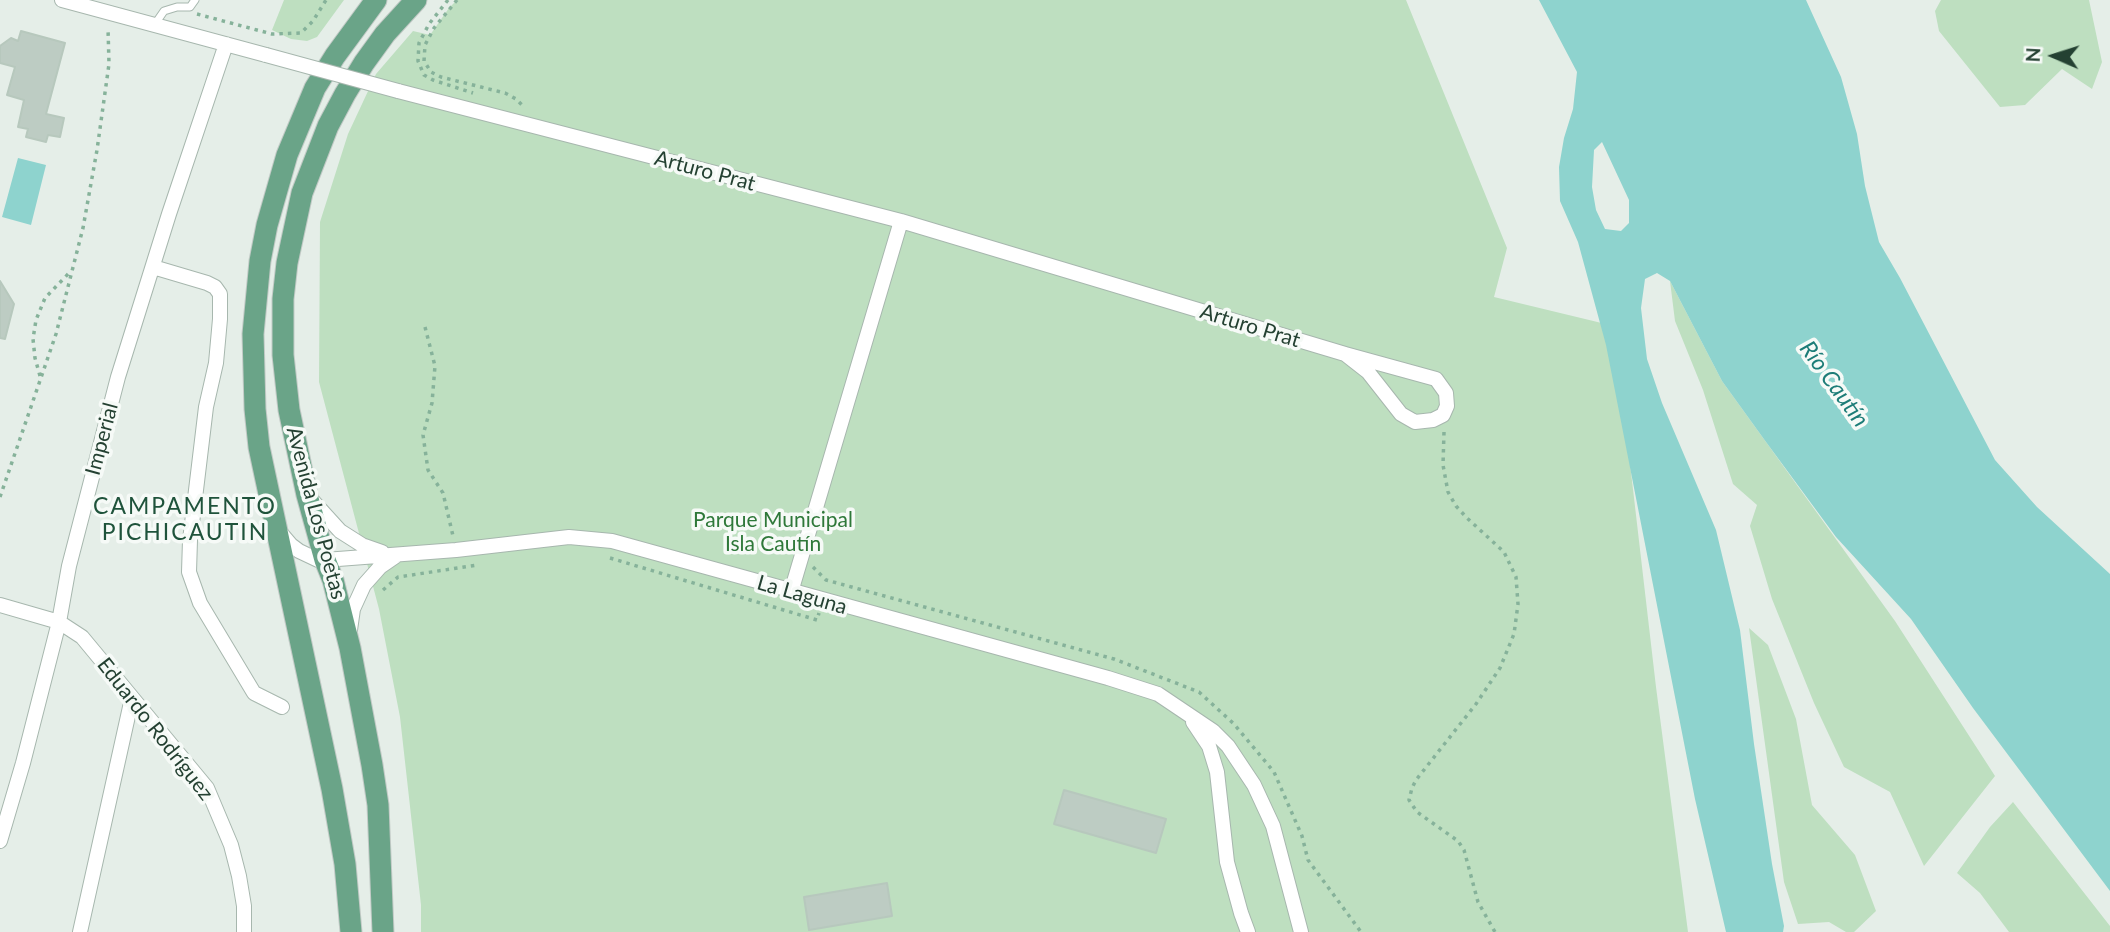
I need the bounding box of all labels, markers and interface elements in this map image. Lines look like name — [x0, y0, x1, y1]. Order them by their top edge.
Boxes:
north arrow — [2019, 21, 2089, 91]
text: N — [2021, 47, 2044, 63]
street label: Arturo Prat — [652, 145, 758, 197]
street label: Arturo Prat — [1197, 299, 1303, 353]
water label: Río Cautín — [1794, 336, 1874, 432]
street label: Imperial — [80, 400, 124, 478]
street label: Avenida Los Poetas — [281, 424, 351, 602]
district label: CAMPAMENTO PICHICAUTIN — [94, 493, 276, 547]
park label: Parque Municipal Isla Cautín — [693, 507, 853, 557]
street label: La Laguna — [754, 570, 850, 620]
street label: Eduardo Rodríguez — [92, 653, 218, 805]

